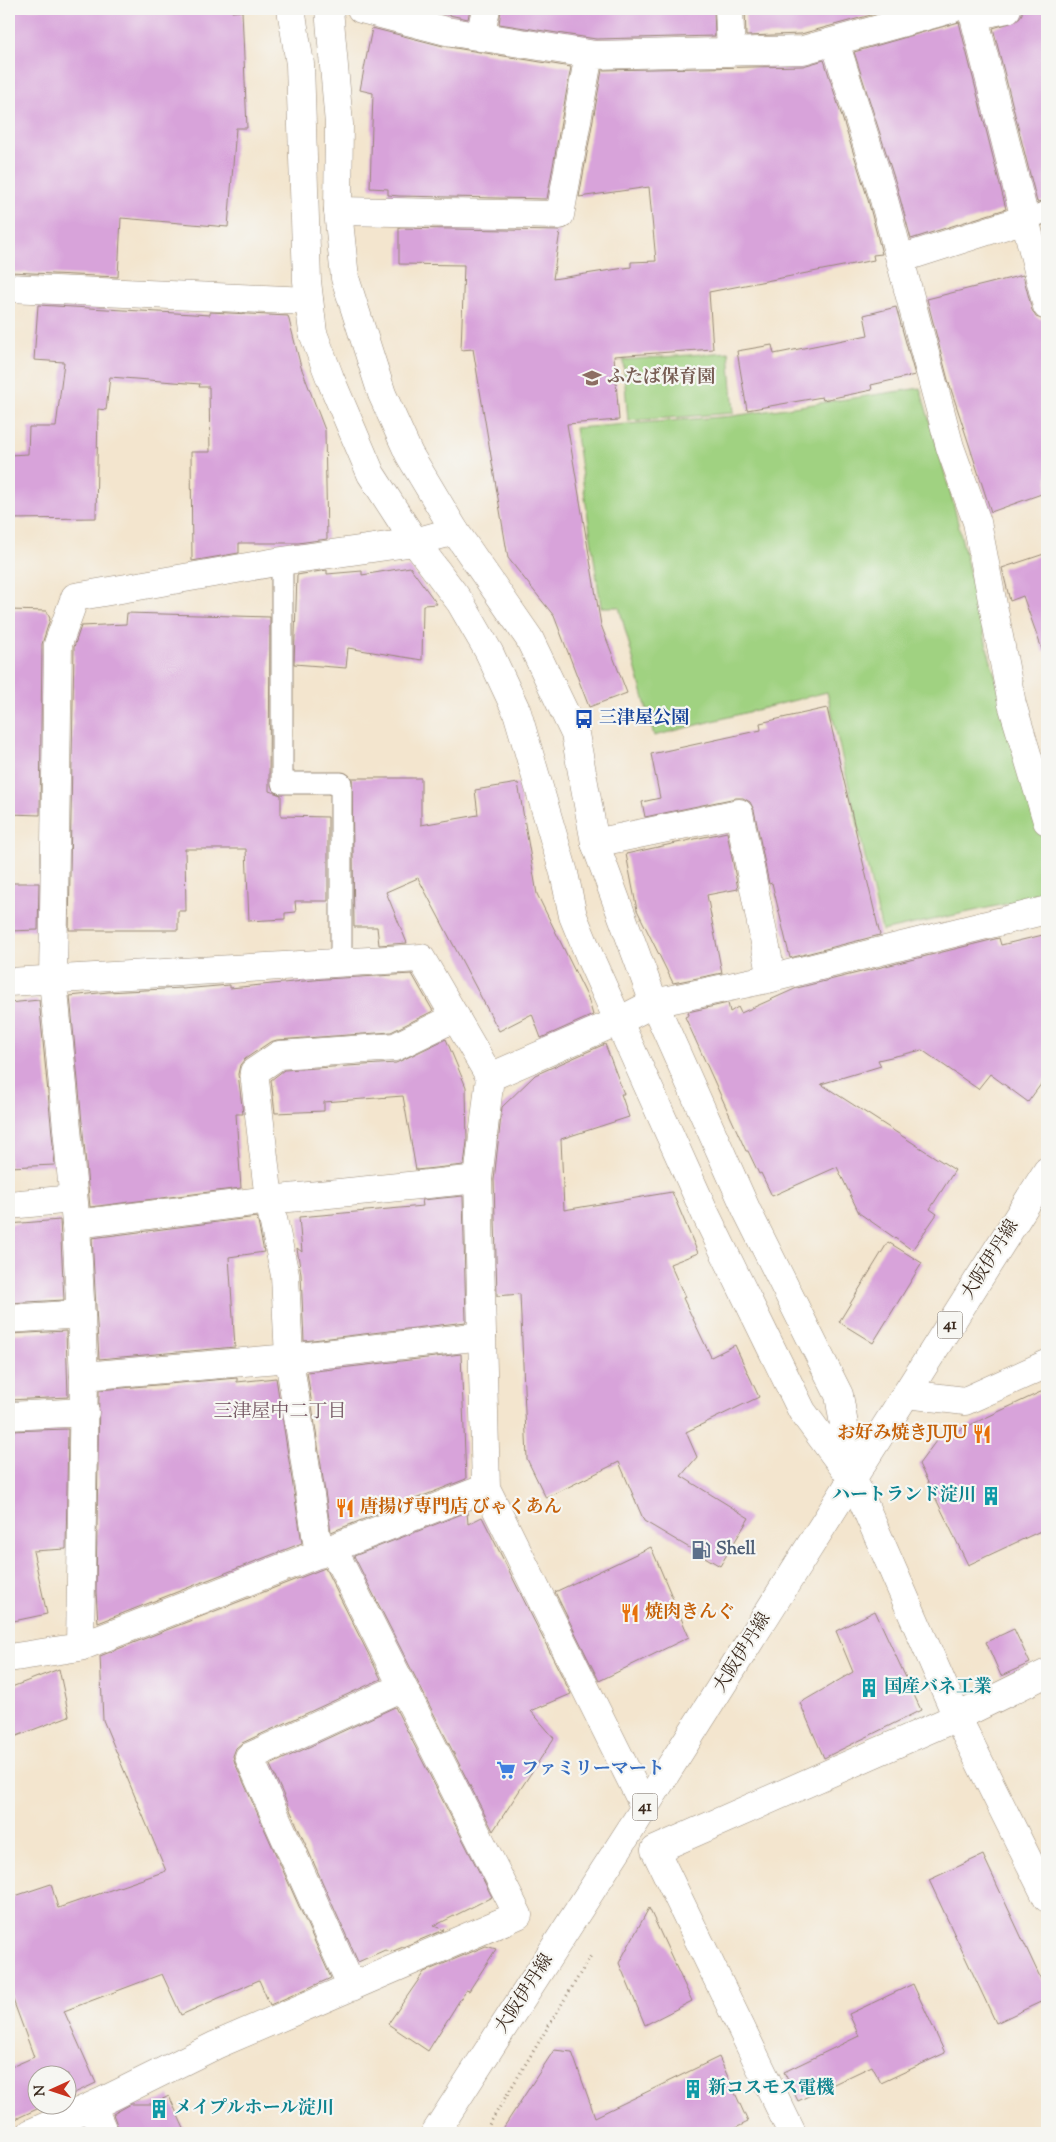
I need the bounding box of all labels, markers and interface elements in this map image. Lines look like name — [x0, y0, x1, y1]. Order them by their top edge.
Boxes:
place label: ふたば保育園 — [607, 365, 715, 391]
school or university icon: ふたば保育園 — [581, 367, 603, 389]
place label: 三津屋公園 — [599, 706, 689, 732]
bus stop icon: 三津屋公園 — [573, 708, 595, 730]
street label: 大阪伊丹線 — [956, 1215, 1026, 1305]
road number: 41 — [938, 1312, 962, 1338]
district label: 三津屋中二丁目 — [213, 1399, 347, 1426]
place label: お好み焼きJUJU — [837, 1421, 967, 1447]
restaurant icon: お好み焼きJUJU — [971, 1423, 993, 1445]
place label: ハートランド淀川 — [832, 1483, 976, 1509]
building icon: ハートランド淀川 — [980, 1485, 1002, 1507]
place label: 唐揚げ専門店 びゃくあん — [360, 1495, 562, 1521]
restaurant icon: 唐揚げ専門店 びゃくあん — [334, 1497, 356, 1519]
place label: Shell — [716, 1537, 756, 1563]
fuel station icon: Shell — [690, 1539, 712, 1561]
place label: 焼肉きんぐ — [645, 1600, 735, 1626]
restaurant icon: 焼肉きんぐ — [619, 1602, 641, 1624]
street label: 大阪伊丹線 — [708, 1608, 778, 1698]
place label: 国産バネ工業 — [884, 1675, 992, 1701]
building icon: 国産バネ工業 — [858, 1677, 880, 1699]
place label: ファミリーマート — [521, 1757, 665, 1783]
supermarket icon: ファミリーマート — [495, 1759, 517, 1781]
road number: 41 — [632, 1794, 658, 1820]
street label: 大阪伊丹線 — [490, 1949, 560, 2039]
north arrow — [28, 2064, 78, 2114]
place label: 新コスモス電機 — [708, 2076, 834, 2102]
building icon: 新コスモス電機 — [682, 2078, 704, 2100]
text: N — [31, 2084, 51, 2097]
place label: メイプルホール淀川 — [174, 2096, 334, 2122]
building icon: メイプルホール淀川 — [148, 2098, 170, 2120]

